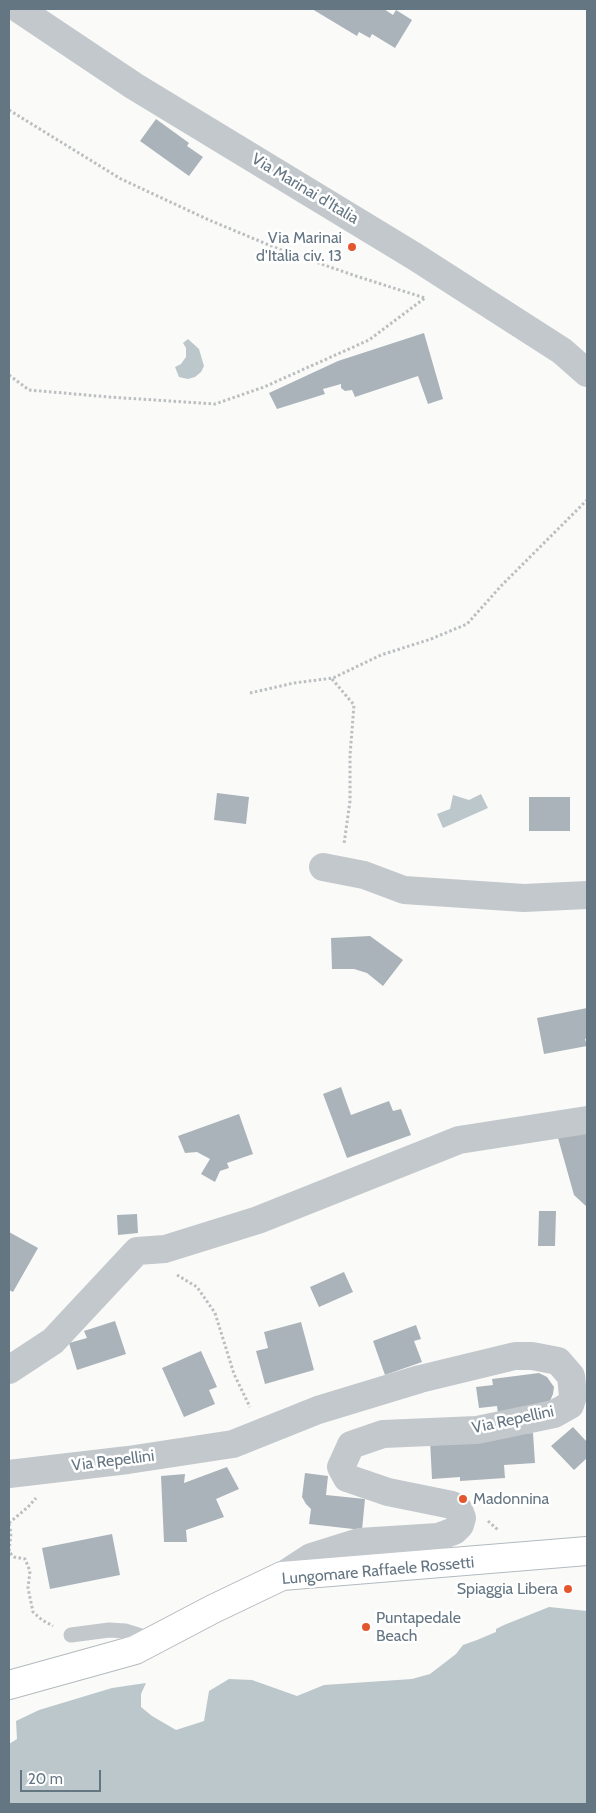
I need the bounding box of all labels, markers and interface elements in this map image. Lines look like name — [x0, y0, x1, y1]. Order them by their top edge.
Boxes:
street label: Via Marinai d'Italia — [248, 150, 362, 228]
place label: Via Marinai d'Italia civ. 13 — [256, 228, 342, 266]
marker: Via Marinai d'Italia civ. 13 — [346, 241, 358, 253]
street label: Via Repellini — [470, 1402, 556, 1438]
street label: Via Repellini — [71, 1446, 155, 1476]
place label: Madonnina — [473, 1489, 549, 1509]
marker: Madonnina — [457, 1493, 469, 1505]
street label: Lungomare Raffaele Rossetti — [281, 1553, 475, 1589]
place label: Spiaggia Libera — [457, 1579, 558, 1599]
marker: Spiaggia Libera — [562, 1583, 574, 1595]
place label: Puntapedale Beach — [376, 1608, 461, 1646]
marker: Puntapedale Beach — [360, 1621, 372, 1633]
scale bar — [22, 1760, 104, 1792]
text: 20 m — [28, 1770, 63, 1788]

